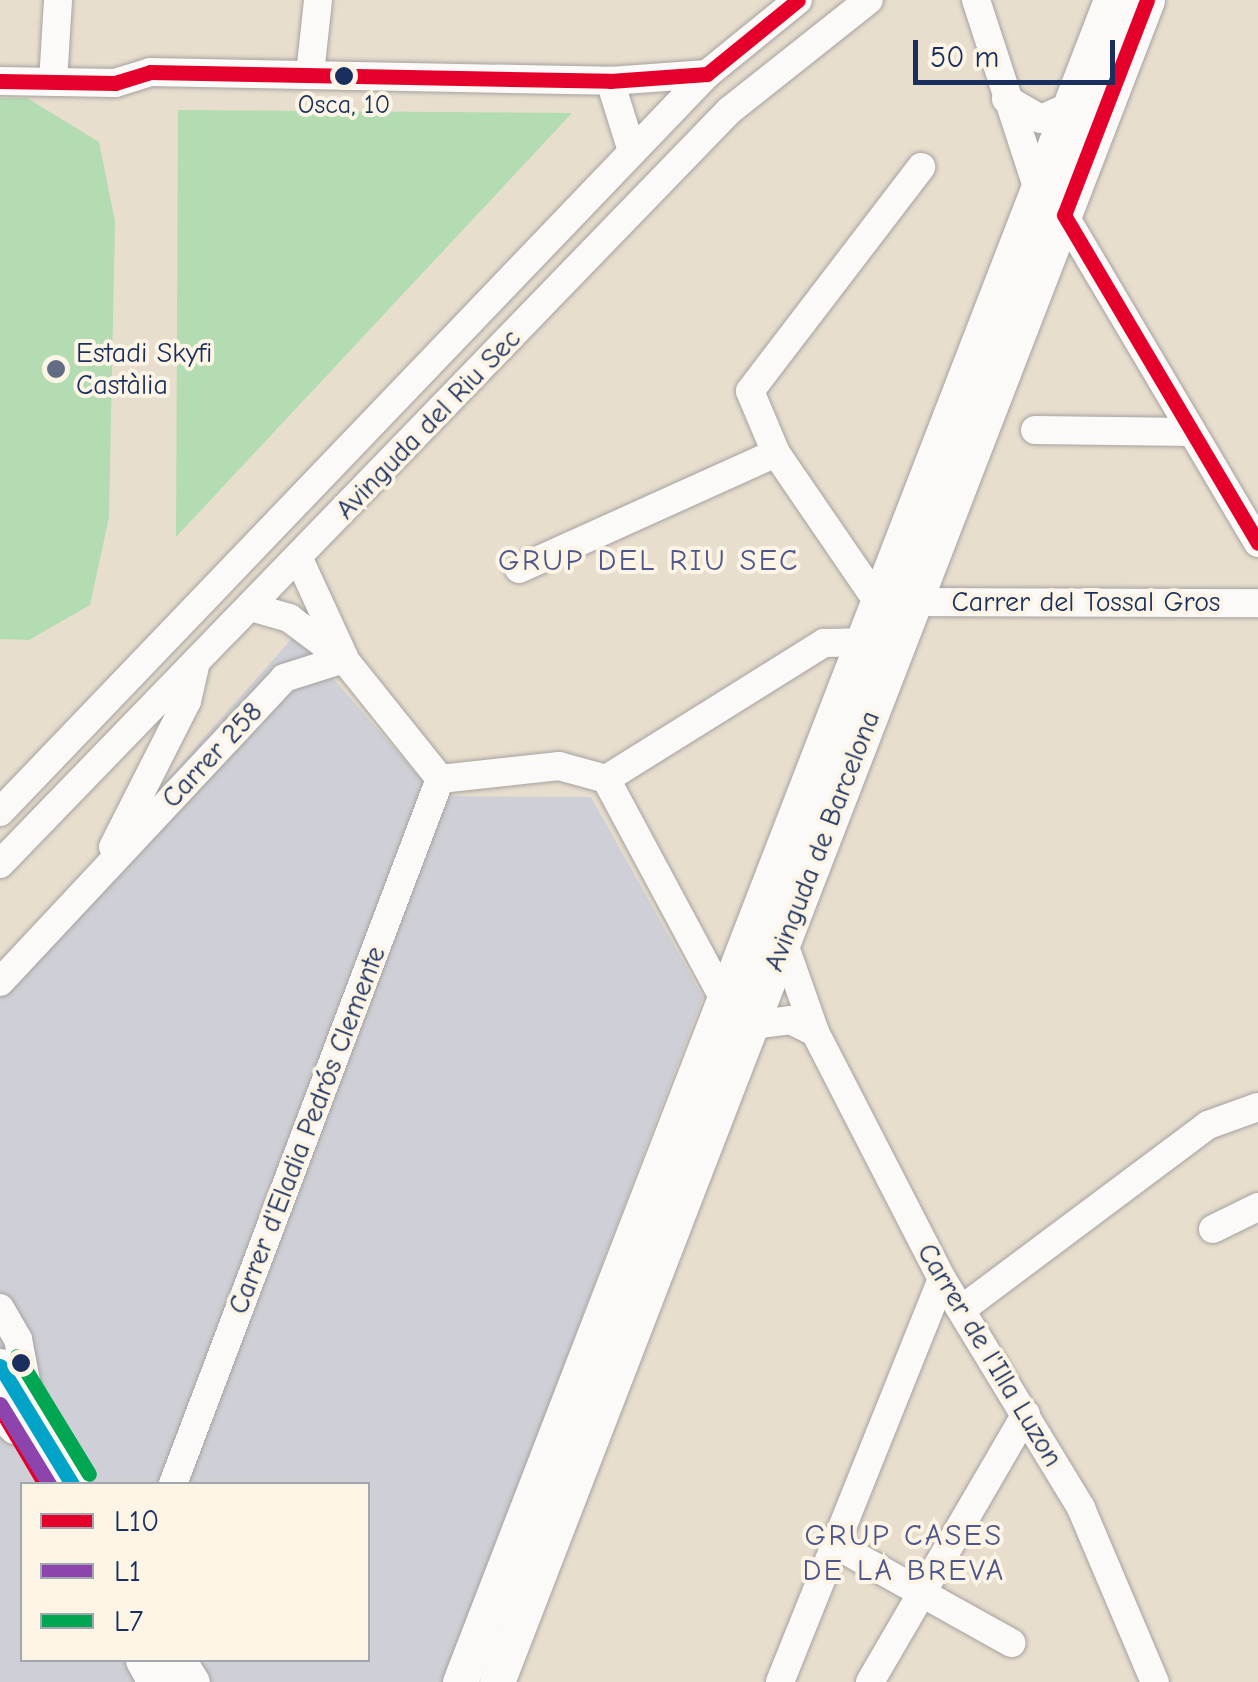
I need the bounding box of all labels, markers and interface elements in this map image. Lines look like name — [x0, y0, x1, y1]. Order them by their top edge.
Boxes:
scale bar — [918, 20, 1120, 82]
text: 50 m — [930, 40, 999, 75]
marker: Osca, 10 — [334, 66, 354, 86]
place label: Osca, 10 — [298, 90, 390, 122]
street label: Avinguda del Riu Sec — [329, 322, 527, 526]
place label: Estadi Skyfi Castàlia — [76, 336, 212, 402]
marker: Estadi Skyfi Castàlia — [45, 358, 67, 380]
district label: GRUP DEL RIU SEC — [498, 543, 800, 579]
street label: Carrer del Tossal Gros — [952, 585, 1220, 619]
street label: Carrer 258 — [155, 695, 269, 815]
street label: Avinguda de Barcelona — [757, 706, 887, 976]
street label: Carrer d'Eladia Pedrós Clemente — [221, 941, 393, 1319]
street label: Carrer de l'Illa Luzon — [910, 1237, 1070, 1473]
unlabelled marker — [11, 1353, 31, 1373]
legend — [20, 1482, 370, 1662]
text: L10 — [114, 1504, 159, 1539]
district label: GRUP CASES DE LA BREVA — [802, 1518, 1006, 1588]
text: L1 — [114, 1554, 141, 1589]
text: L7 — [114, 1604, 143, 1639]

